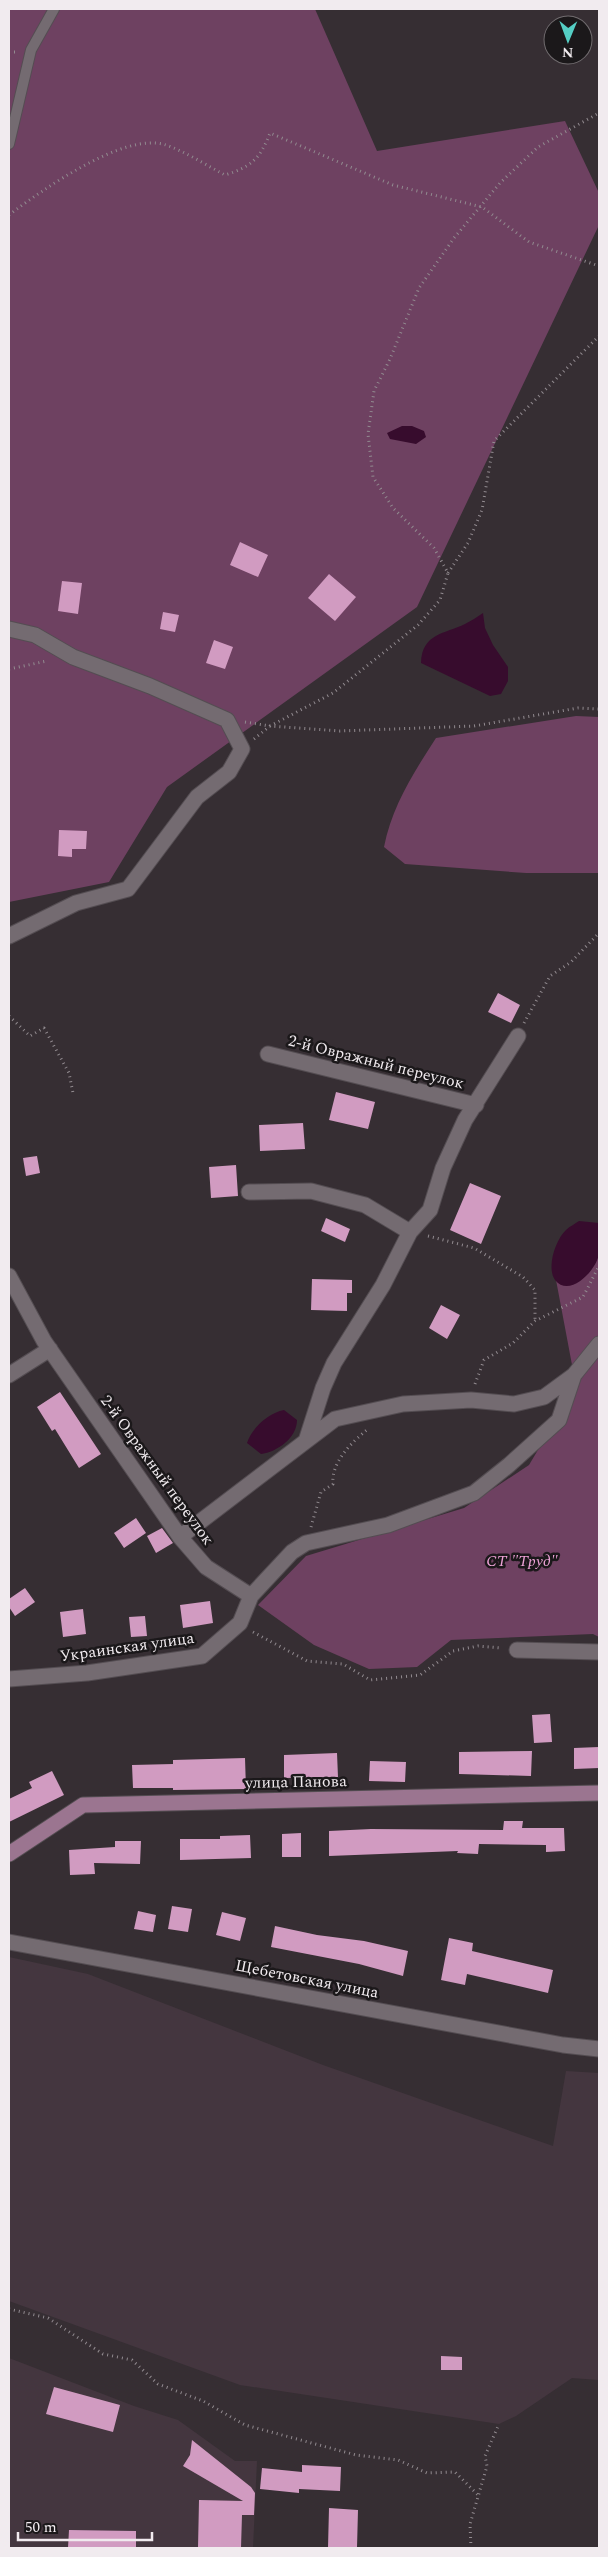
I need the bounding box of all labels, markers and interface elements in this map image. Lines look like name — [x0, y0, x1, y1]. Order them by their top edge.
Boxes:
north arrow — [543, 15, 593, 65]
text: N — [562, 42, 574, 63]
street label: 2-й Овражный переулок — [285, 1029, 467, 1096]
street label: 2-й Овражный переулок — [94, 1390, 220, 1550]
park label: СТ "Труд" — [486, 1549, 559, 1573]
street label: Украинская улица — [58, 1626, 196, 1668]
street label: улица Панова — [244, 1769, 347, 1795]
street label: Щебетовская улица — [233, 1953, 381, 2005]
scale bar — [18, 2510, 151, 2542]
text: 50 m — [25, 2516, 57, 2539]

